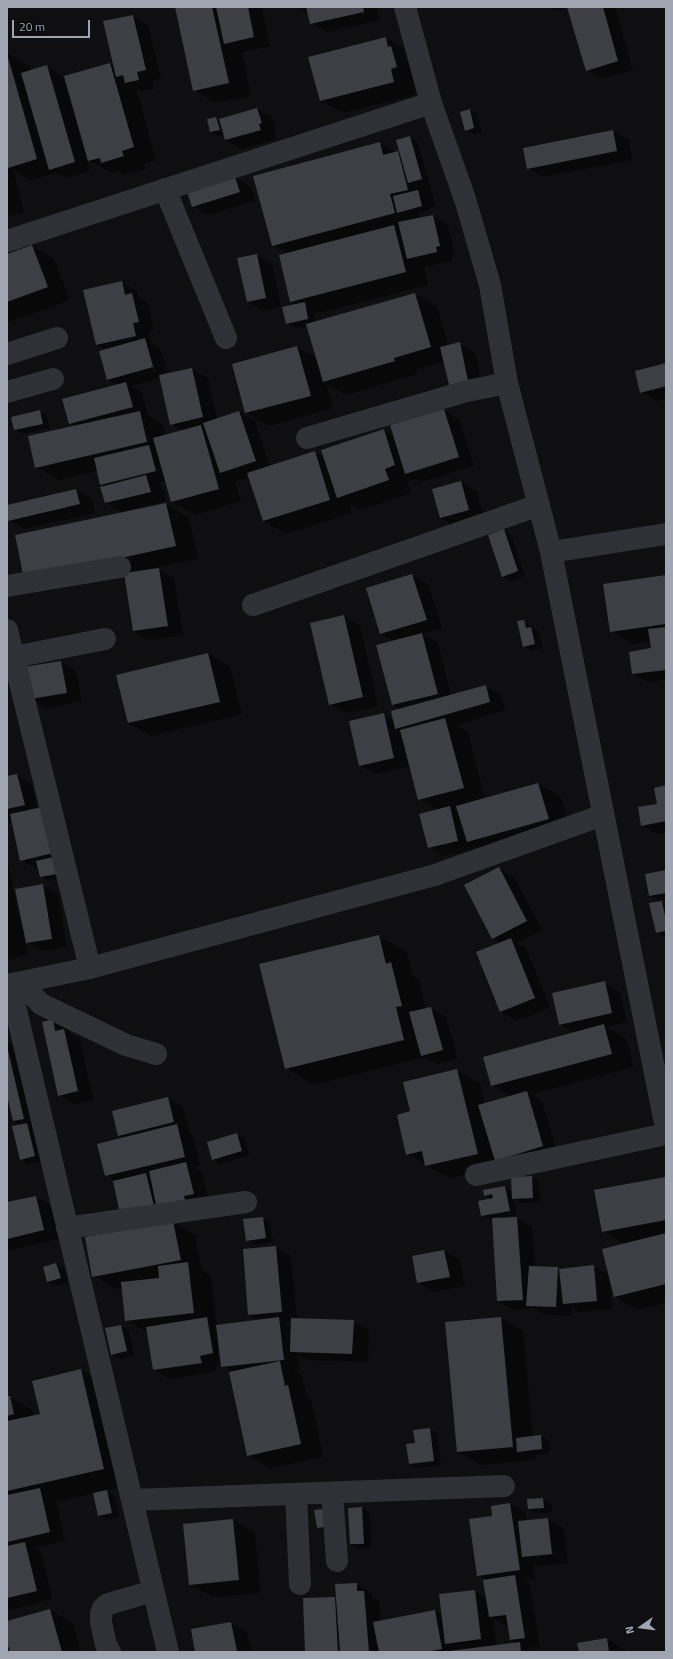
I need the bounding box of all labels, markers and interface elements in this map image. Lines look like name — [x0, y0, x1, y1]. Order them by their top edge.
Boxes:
scale bar — [14, 12, 92, 38]
text: 20 m — [19, 17, 45, 36]
north arrow — [621, 1607, 661, 1647]
text: N — [621, 1624, 638, 1636]

